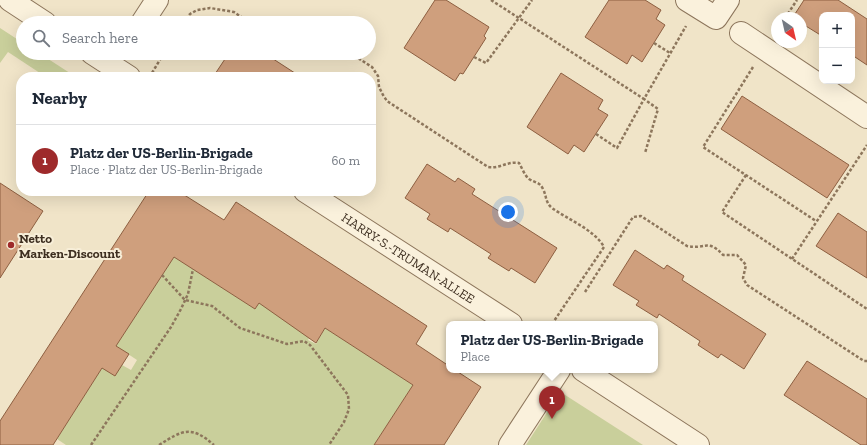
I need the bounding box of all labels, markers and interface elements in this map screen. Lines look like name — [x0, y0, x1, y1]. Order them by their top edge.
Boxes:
north arrow — [771, 12, 807, 48]
map controls — [819, 12, 855, 84]
button: + — [819, 12, 855, 48]
search box — [16, 16, 376, 60]
icon: search — [30, 27, 52, 49]
text: Search here — [62, 29, 138, 47]
button: − — [819, 48, 855, 84]
text: Nearby — [32, 88, 87, 108]
text: Platz der US-Berlin-Brigade — [70, 144, 253, 162]
text: 1 — [42, 153, 48, 168]
text: 60 m — [331, 153, 360, 168]
text: Place · Platz der US-Berlin-Brigade — [70, 162, 263, 177]
your location — [498, 202, 518, 222]
street label: HARRY-S.-TRUMAN-ALLEE — [339, 210, 478, 307]
place label: Netto Marken-Discount — [19, 231, 121, 261]
marker: Netto Marken-Discount — [6, 240, 16, 250]
popup — [446, 321, 658, 373]
text: Platz der US-Berlin-Brigade — [461, 331, 643, 349]
text: Place — [461, 349, 490, 364]
pin: 1 — [539, 386, 565, 419]

